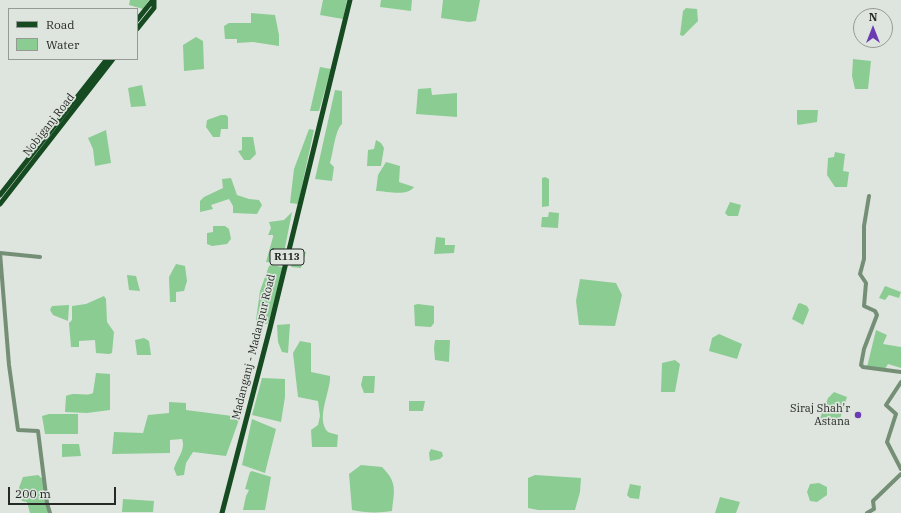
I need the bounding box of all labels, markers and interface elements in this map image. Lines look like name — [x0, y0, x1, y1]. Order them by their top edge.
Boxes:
legend — [8, 8, 138, 60]
north arrow — [853, 8, 893, 48]
text: N — [869, 10, 877, 24]
text: Road — [46, 17, 75, 32]
text: Water — [46, 37, 79, 52]
street label: Nobiganj Road — [20, 91, 78, 159]
road number: R113 — [270, 249, 304, 265]
street label: Madanganj - Madanpur Road — [230, 273, 278, 421]
place label: Siraj Shah'r Astana — [790, 402, 850, 428]
marker: Siraj Shah'r Astana — [853, 410, 863, 420]
scale bar — [10, 479, 118, 505]
text: 200 m — [15, 486, 51, 501]

